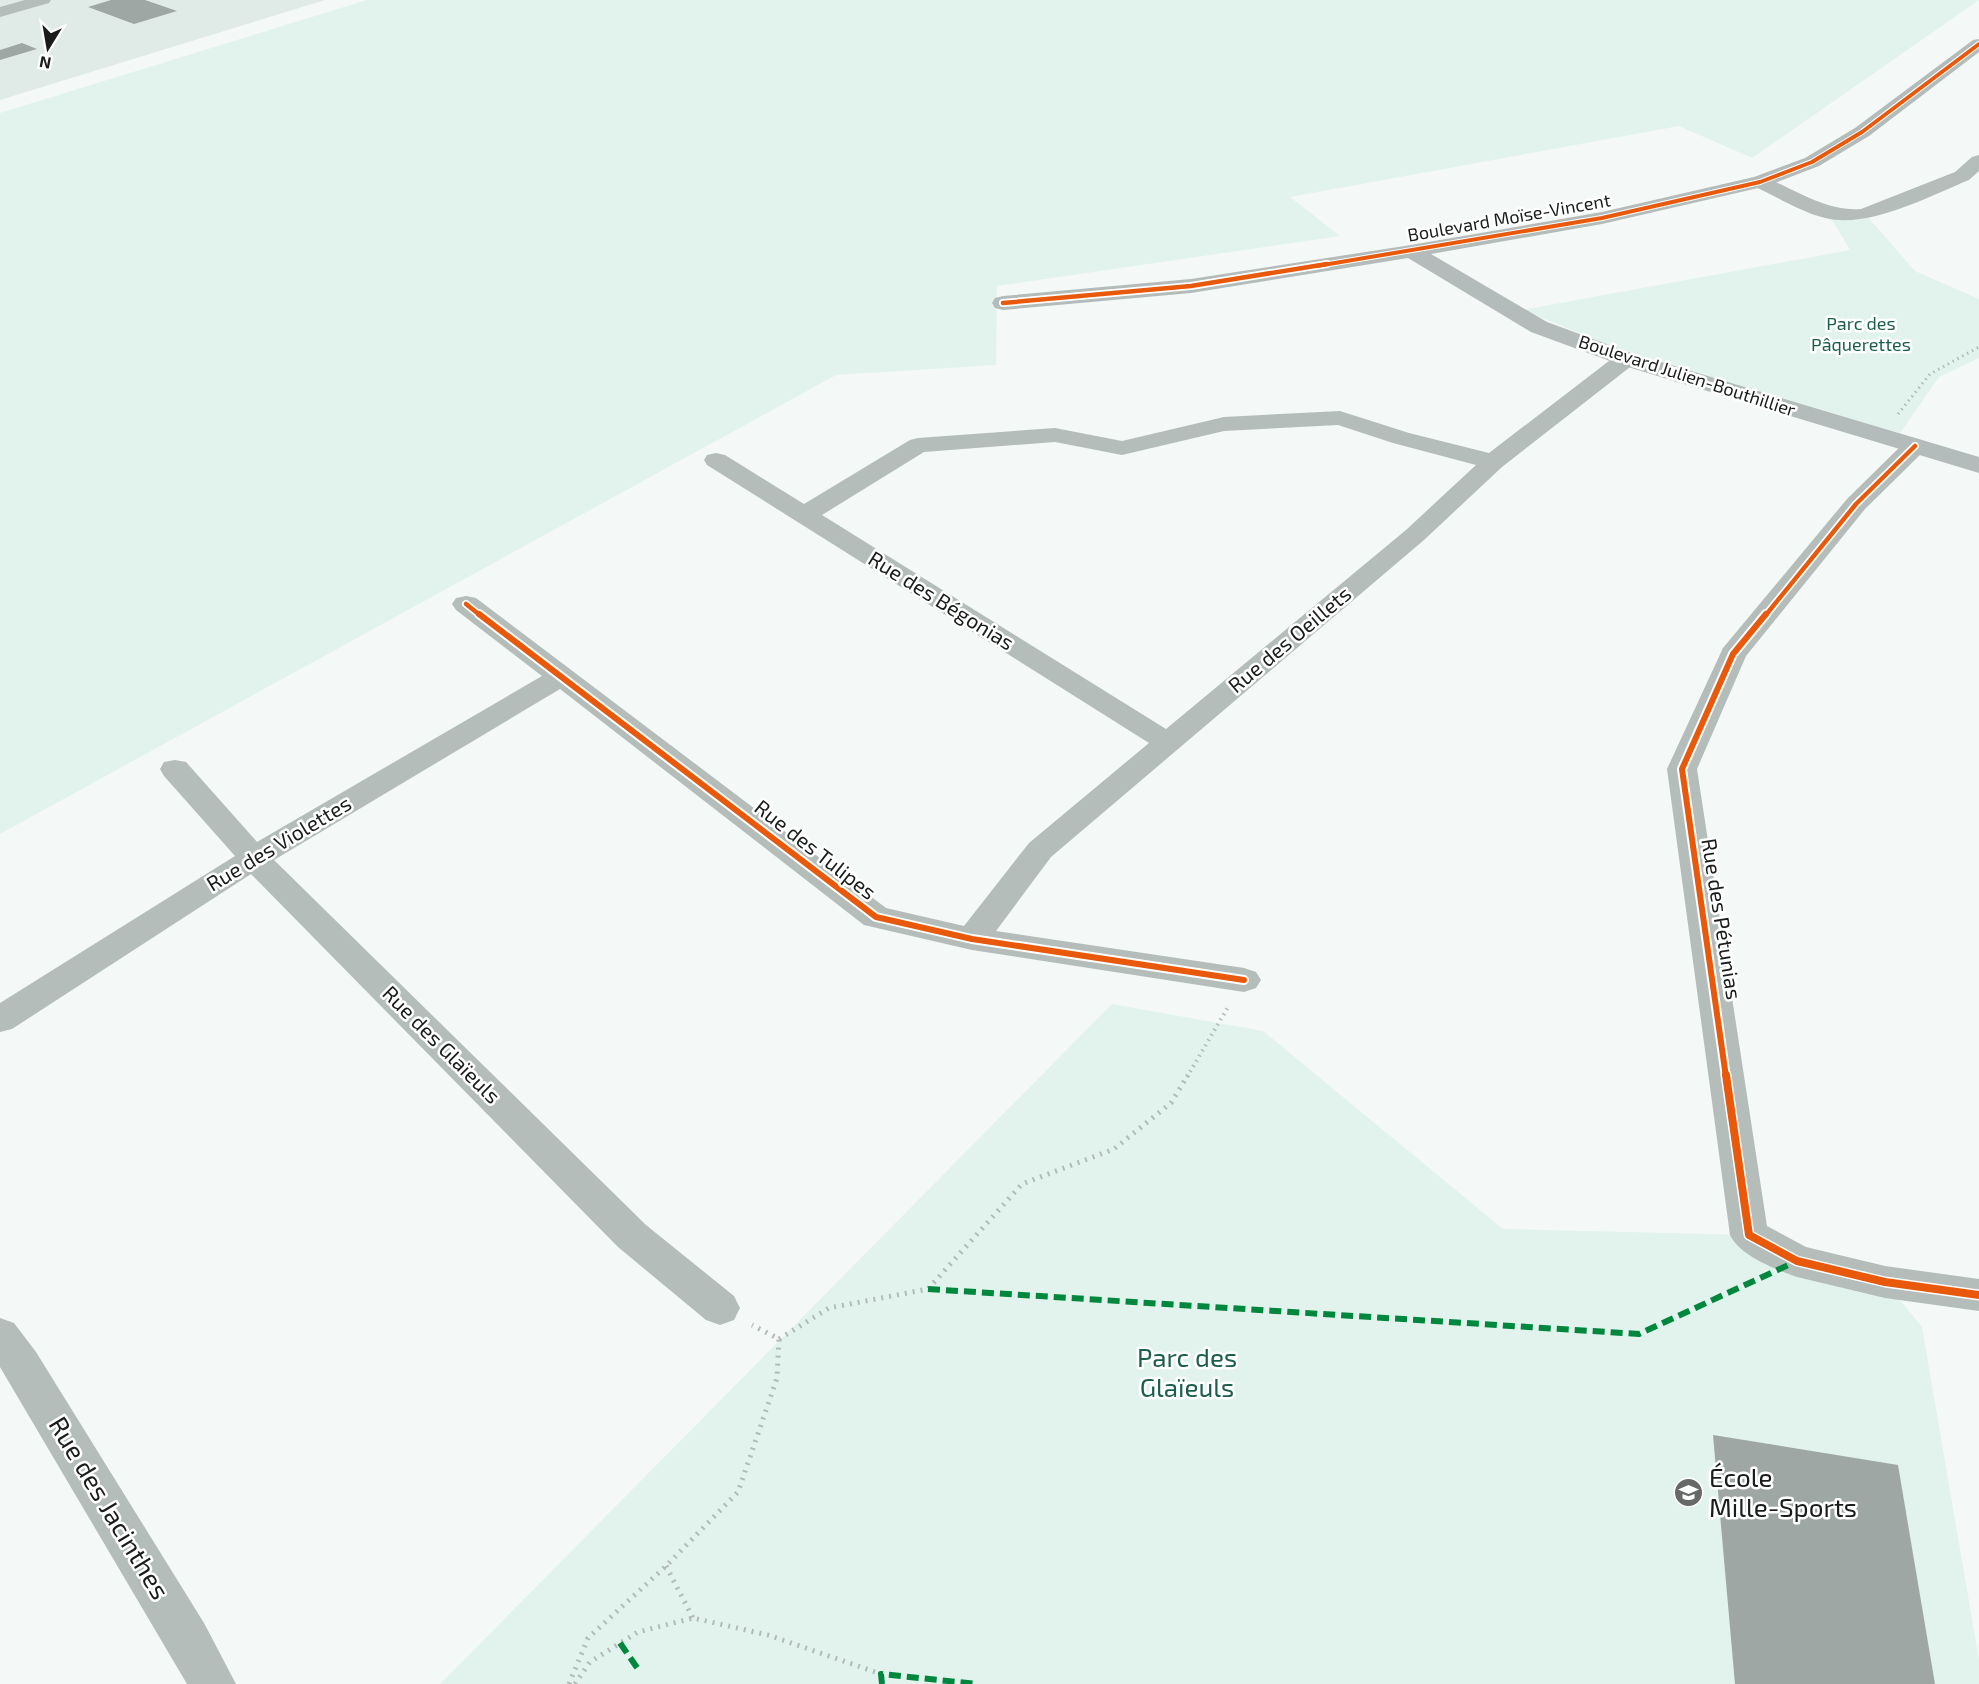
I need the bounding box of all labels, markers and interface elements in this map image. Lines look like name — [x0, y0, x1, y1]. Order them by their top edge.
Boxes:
north arrow — [18, 18, 78, 78]
text: N — [38, 53, 53, 74]
street label: Boulevard Moïse-Vincent — [1406, 188, 1612, 246]
park label: Parc des Pâquerettes — [1811, 312, 1911, 355]
street label: Boulevard Julien-Bouthillier — [1576, 330, 1799, 421]
street label: Rue des Bégonias — [864, 545, 1019, 655]
street label: Rue des Oeillets — [1223, 580, 1355, 697]
street label: Rue des Violettes — [201, 790, 355, 896]
street label: Rue des Tulipes — [750, 794, 882, 904]
street label: Rue des Pétunias — [1697, 836, 1748, 1001]
street label: Rue des Glaïeuls — [378, 980, 506, 1108]
park label: Parc des Glaïeuls — [1137, 1341, 1237, 1402]
street label: Rue des Jacinthes — [44, 1410, 177, 1604]
place label: École Mille-Sports — [1709, 1461, 1857, 1522]
school or university icon: École Mille-Sports — [1672, 1477, 1704, 1509]

